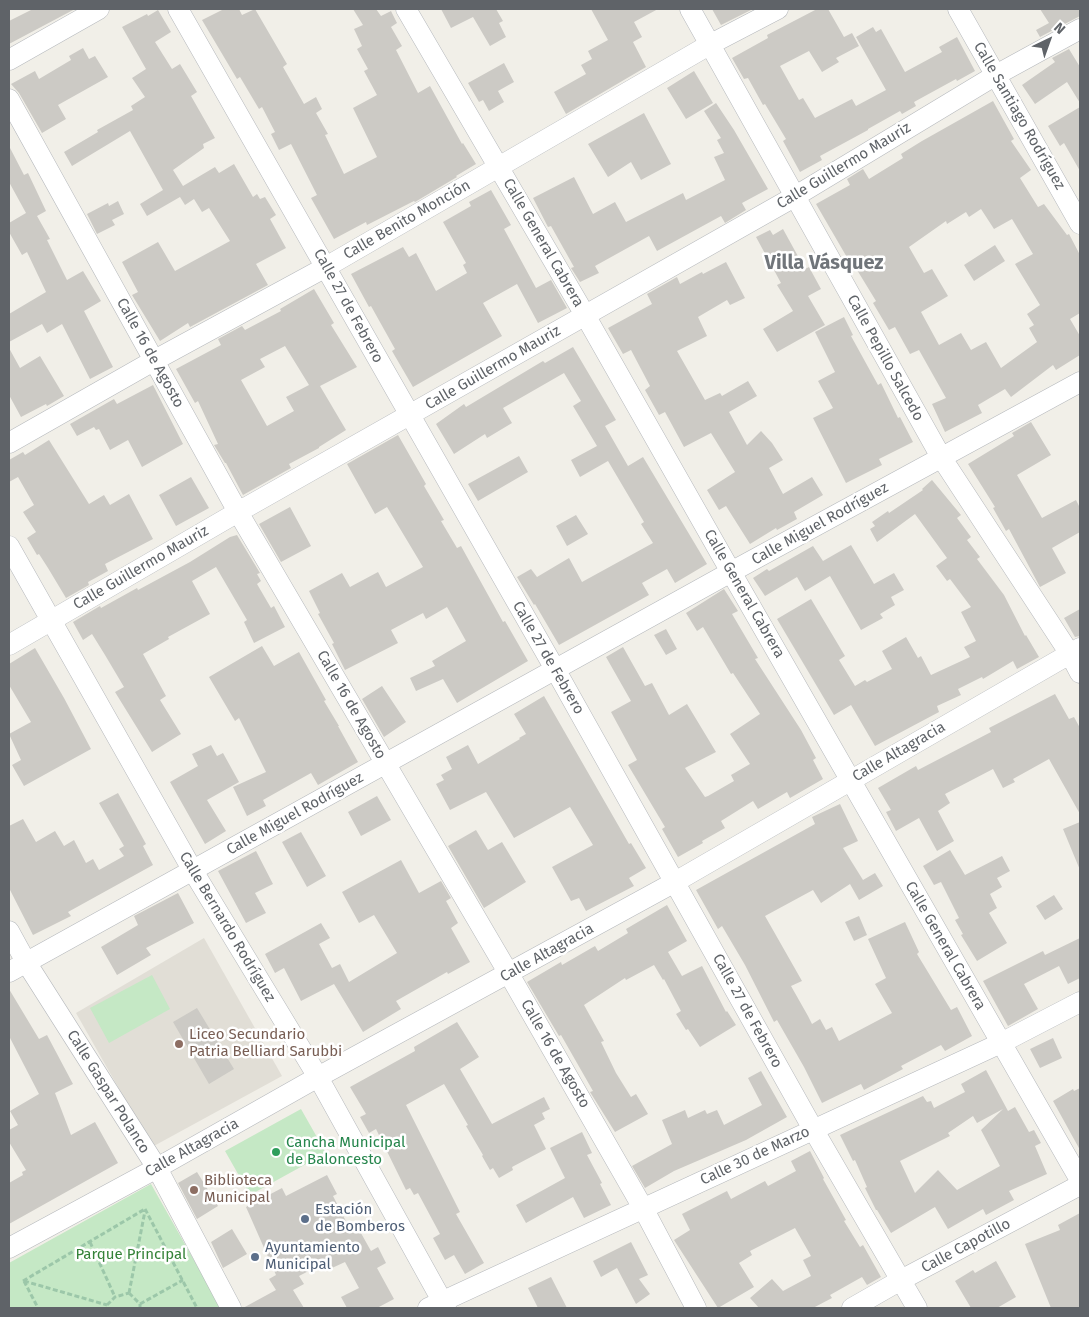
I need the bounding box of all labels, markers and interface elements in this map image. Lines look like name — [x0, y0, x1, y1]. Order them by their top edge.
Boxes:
north arrow — [1024, 15, 1074, 65]
text: N — [1050, 19, 1069, 38]
street label: Calle Santiago Rodríguez — [969, 39, 1069, 193]
street label: Calle Guillermo Mauriz — [774, 119, 914, 213]
street label: Calle General Cabrera — [499, 175, 587, 311]
street label: Calle Benito Monción — [340, 176, 474, 264]
street label: Calle 27 de Febrero — [309, 246, 387, 366]
district label: Villa Vásquez — [764, 251, 884, 275]
street label: Calle Pepillo Salcedo — [843, 292, 927, 424]
street label: Calle 16 de Agosto — [112, 295, 188, 411]
street label: Calle Guillermo Mauriz — [422, 322, 564, 414]
street label: Calle Miguel Rodríguez — [748, 479, 892, 569]
street label: Calle Guillermo Mauriz — [70, 522, 212, 614]
street label: Calle General Cabrera — [700, 526, 788, 662]
street label: Calle 27 de Febrero — [508, 598, 588, 718]
street label: Calle 16 de Agosto — [313, 647, 389, 763]
street label: Calle Altagracia — [849, 718, 949, 786]
street label: Calle Miguel Rodríguez — [223, 769, 367, 859]
street label: Calle Bernardo Rodríguez — [175, 849, 279, 1005]
street label: Calle General Cabrera — [901, 878, 989, 1014]
street label: Calle Altagracia — [497, 920, 597, 986]
street label: Calle 27 de Febrero — [708, 951, 786, 1071]
street label: Calle 16 de Agosto — [517, 996, 593, 1112]
place label: Liceo Secundario Patria Belliard Sarubbi — [189, 1026, 342, 1061]
street label: Calle Gaspar Polanco — [63, 1027, 153, 1157]
marker: Liceo Secundario Patria Belliard Sarubbi — [173, 1038, 185, 1050]
street label: Calle Altagracia — [142, 1115, 242, 1181]
street label: Calle 30 de Marzo — [697, 1123, 813, 1189]
place label: Cancha Municipal de Baloncesto — [286, 1134, 405, 1169]
marker: Cancha Municipal de Baloncesto — [270, 1146, 282, 1158]
place label: Biblioteca Municipal — [204, 1172, 272, 1207]
marker: Biblioteca Municipal — [188, 1184, 200, 1196]
place label: Estación de Bomberos — [315, 1201, 405, 1236]
marker: Estación de Bomberos — [299, 1213, 311, 1225]
street label: Calle Capotillo — [918, 1215, 1014, 1277]
place label: Ayuntamiento Municipal — [265, 1239, 360, 1274]
park label: Parque Principal — [75, 1246, 187, 1264]
marker: Ayuntamiento Municipal — [249, 1251, 261, 1263]

